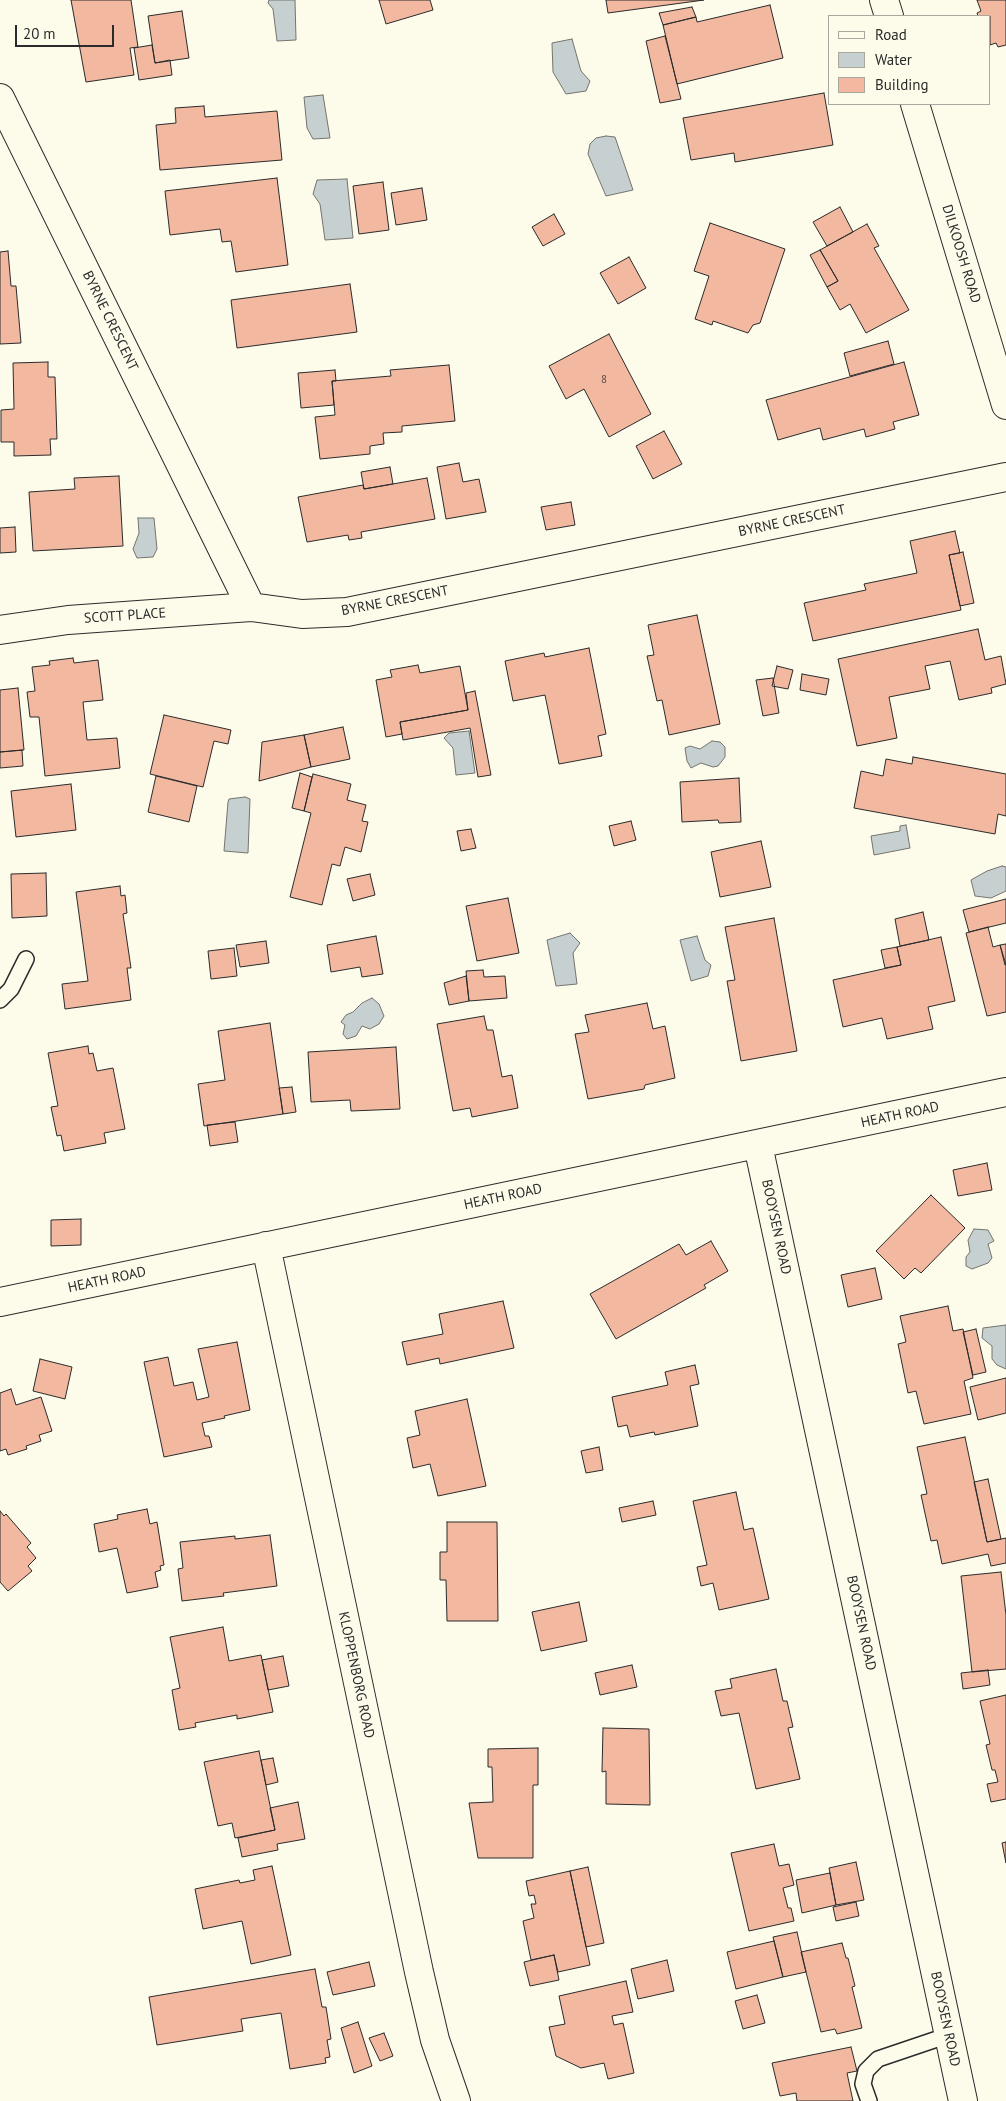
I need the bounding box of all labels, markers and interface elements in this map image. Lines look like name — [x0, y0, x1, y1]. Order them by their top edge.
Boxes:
scale bar — [18, 15, 116, 47]
legend — [828, 15, 991, 105]
text: 20 m — [23, 24, 56, 43]
text: Road — [875, 25, 907, 44]
text: Water — [875, 50, 912, 69]
text: Building — [875, 75, 929, 94]
street label: DILKOOSH ROAD — [938, 203, 984, 305]
street label: BYRNE CRESCENT — [79, 268, 141, 374]
house number: 8 — [601, 373, 607, 387]
street label: BYRNE CRESCENT — [737, 501, 847, 541]
street label: BYRNE CRESCENT — [340, 582, 450, 620]
street label: SCOTT PLACE — [84, 605, 166, 627]
street label: HEATH ROAD — [859, 1099, 941, 1131]
street label: BOOYSEN ROAD — [758, 1178, 794, 1276]
street label: HEATH ROAD — [462, 1181, 544, 1213]
street label: HEATH ROAD — [66, 1264, 148, 1296]
street label: BOOYSEN ROAD — [843, 1574, 879, 1672]
street label: KLOPPENBORG ROAD — [334, 1610, 378, 1740]
street label: BOOYSEN ROAD — [927, 1970, 963, 2068]

